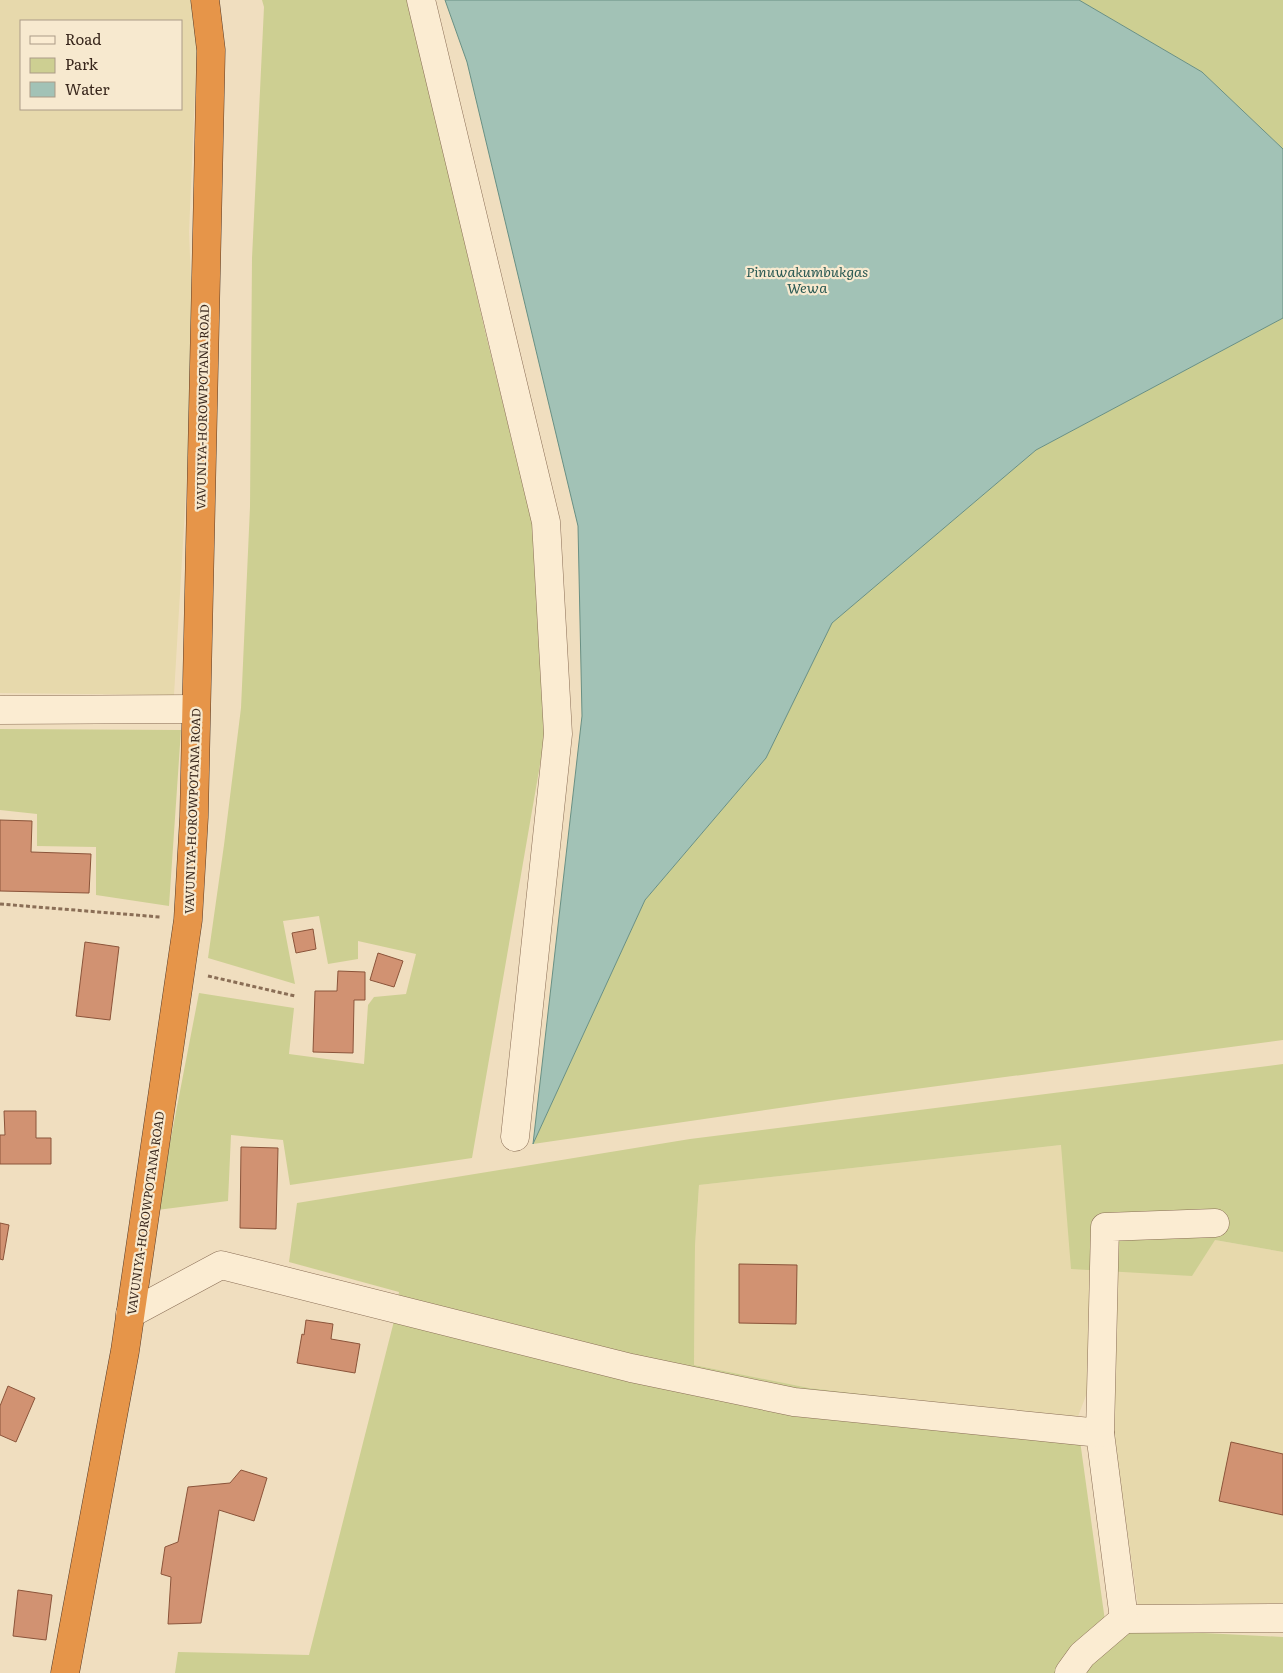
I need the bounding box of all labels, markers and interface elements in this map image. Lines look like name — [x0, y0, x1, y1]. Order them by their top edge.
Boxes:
legend — [20, 20, 182, 110]
text: Road — [65, 27, 101, 50]
text: Park — [65, 52, 99, 75]
text: Water — [65, 77, 110, 100]
water label: Pinuwakumbukgas Wewa — [746, 261, 868, 297]
street label: VAVUNIYA-HOROWPOTANA ROAD — [191, 304, 213, 510]
street label: VAVUNIYA-HOROWPOTANA ROAD — [179, 708, 205, 914]
street label: VAVUNIYA-HOROWPOTANA ROAD — [122, 1110, 168, 1316]

